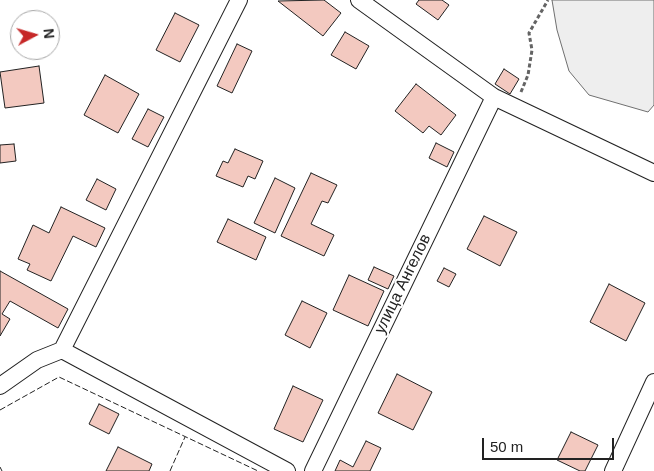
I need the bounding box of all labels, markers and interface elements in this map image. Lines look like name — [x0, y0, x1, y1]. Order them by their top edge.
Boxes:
north arrow — [10, 10, 60, 60]
text: N — [40, 28, 57, 39]
street label: улица Ангелов — [371, 231, 435, 337]
scale bar — [484, 428, 616, 460]
text: 50 m — [490, 438, 523, 455]

